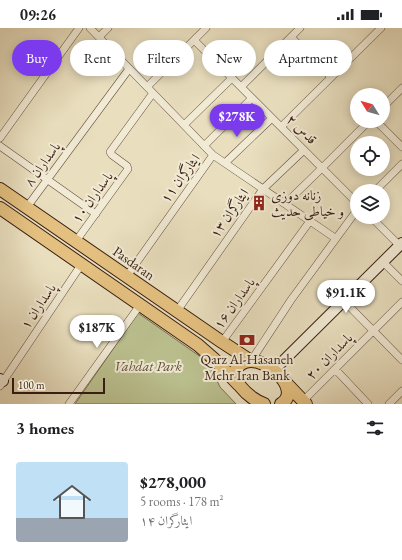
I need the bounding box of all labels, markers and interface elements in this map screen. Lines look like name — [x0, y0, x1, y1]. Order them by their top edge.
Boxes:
text: 09:26 — [20, 5, 56, 24]
chip: Buy — [12, 40, 62, 76]
chip: Rent — [70, 40, 125, 76]
chip: Filters — [133, 40, 194, 76]
chip: New — [202, 40, 256, 76]
chip: Apartment — [264, 40, 352, 76]
north arrow — [350, 88, 390, 128]
map controls — [350, 88, 390, 224]
pin: $278K — [209, 104, 265, 138]
text: $278K — [219, 108, 255, 125]
street label: قدس ۲ — [283, 110, 321, 148]
button: locate — [350, 136, 390, 176]
street label: پاسداران ۸ — [20, 137, 67, 191]
street label: ایثارگران ۱۱ — [156, 150, 204, 206]
street label: پاسداران ۱۰ — [67, 167, 119, 227]
button: layers — [350, 184, 390, 224]
street label: ایثارگران ۱۳ — [205, 185, 253, 241]
place label: زنانه دوزی و خیاطی حدیث — [271, 186, 344, 221]
building icon: زنانه دوزی و خیاطی حدیث — [250, 194, 268, 212]
street label: Pasdaran — [109, 242, 159, 284]
street label: پاسداران ۱۶ — [209, 273, 261, 333]
street label: پاسداران ۱ — [16, 279, 62, 333]
pin: $91.1K — [313, 280, 379, 314]
text: $91.1K — [326, 284, 366, 301]
pin: $187K — [69, 315, 125, 349]
text: $187K — [79, 319, 115, 336]
street label: پاسداران ۲۰ — [302, 328, 359, 385]
bank icon: Qarz Al-Hasaneh Mehr Iran Bank — [238, 331, 256, 349]
place label: Qarz Al-Hasaneh Mehr Iran Bank — [200, 350, 294, 384]
park label: Vahdat Park — [114, 357, 182, 375]
scale bar — [12, 376, 105, 395]
text: 100 m — [18, 378, 45, 392]
text: 3 homes — [16, 417, 74, 439]
icon: filters — [364, 417, 386, 439]
text: $278,000 — [140, 471, 206, 493]
icon: home — [48, 478, 96, 526]
text: 5 rooms · 178 m² — [140, 493, 224, 510]
text: ایثارگران ۱۴ — [140, 512, 192, 529]

